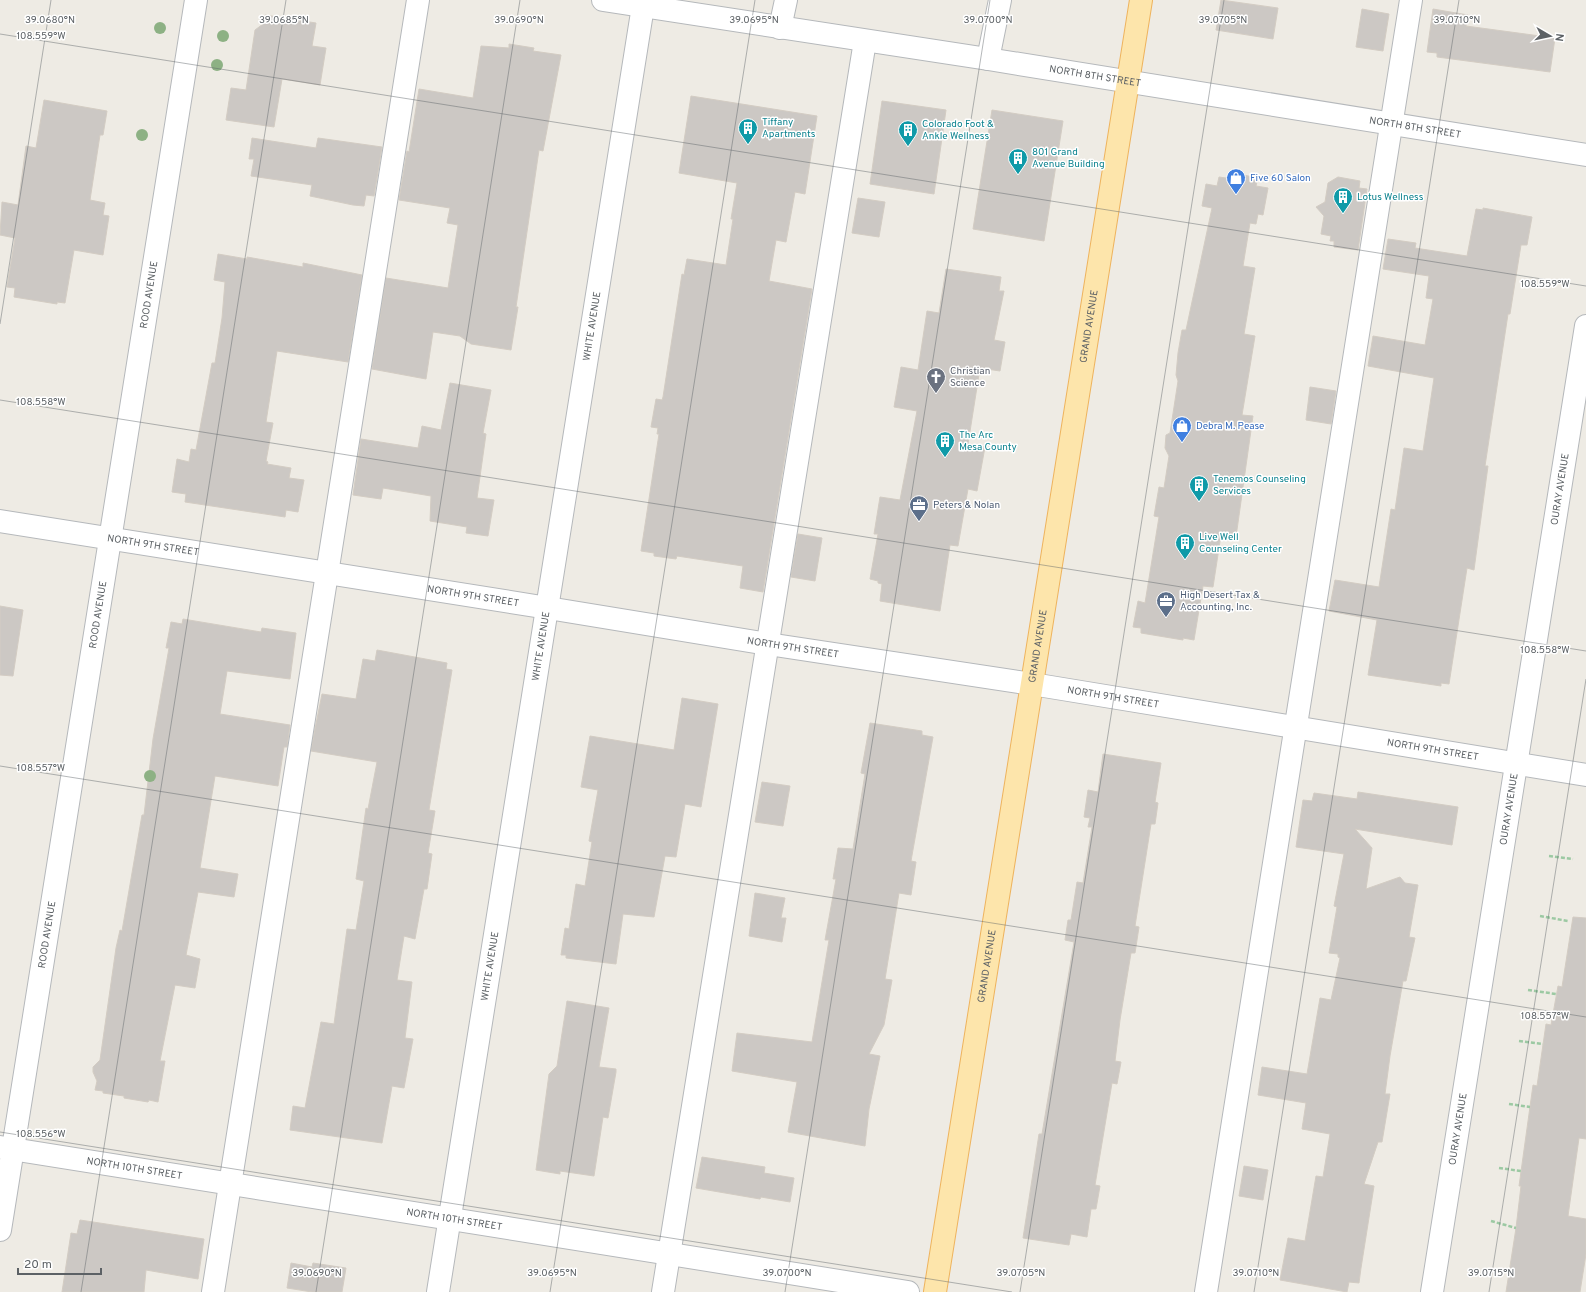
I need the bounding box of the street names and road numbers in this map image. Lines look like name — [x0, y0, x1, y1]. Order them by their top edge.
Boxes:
street label: NORTH 8TH STREET — [1048, 62, 1142, 90]
street label: NORTH 8TH STREET — [1368, 114, 1462, 141]
street label: ROOD AVENUE — [137, 260, 161, 329]
street label: GRAND AVENUE — [1077, 289, 1101, 364]
street label: WHITE AVENUE — [580, 291, 604, 362]
street label: OURAY AVENUE — [1548, 452, 1572, 526]
street label: NORTH 9TH STREET — [106, 532, 200, 559]
street label: ROOD AVENUE — [86, 580, 110, 649]
street label: NORTH 9TH STREET — [426, 582, 520, 610]
street label: GRAND AVENUE — [1026, 609, 1050, 684]
street label: WHITE AVENUE — [529, 611, 553, 682]
street label: NORTH 9TH STREET — [746, 634, 840, 661]
street label: NORTH 9TH STREET — [1066, 683, 1160, 711]
street label: NORTH 9TH STREET — [1386, 736, 1480, 764]
street label: OURAY AVENUE — [1497, 772, 1521, 846]
street label: ROOD AVENUE — [35, 900, 59, 969]
street label: GRAND AVENUE — [975, 929, 999, 1004]
street label: WHITE AVENUE — [478, 931, 502, 1002]
street label: OURAY AVENUE — [1446, 1092, 1470, 1166]
street label: NORTH 10TH STREET — [85, 1154, 183, 1183]
street label: NORTH 10TH STREET — [405, 1205, 503, 1234]

